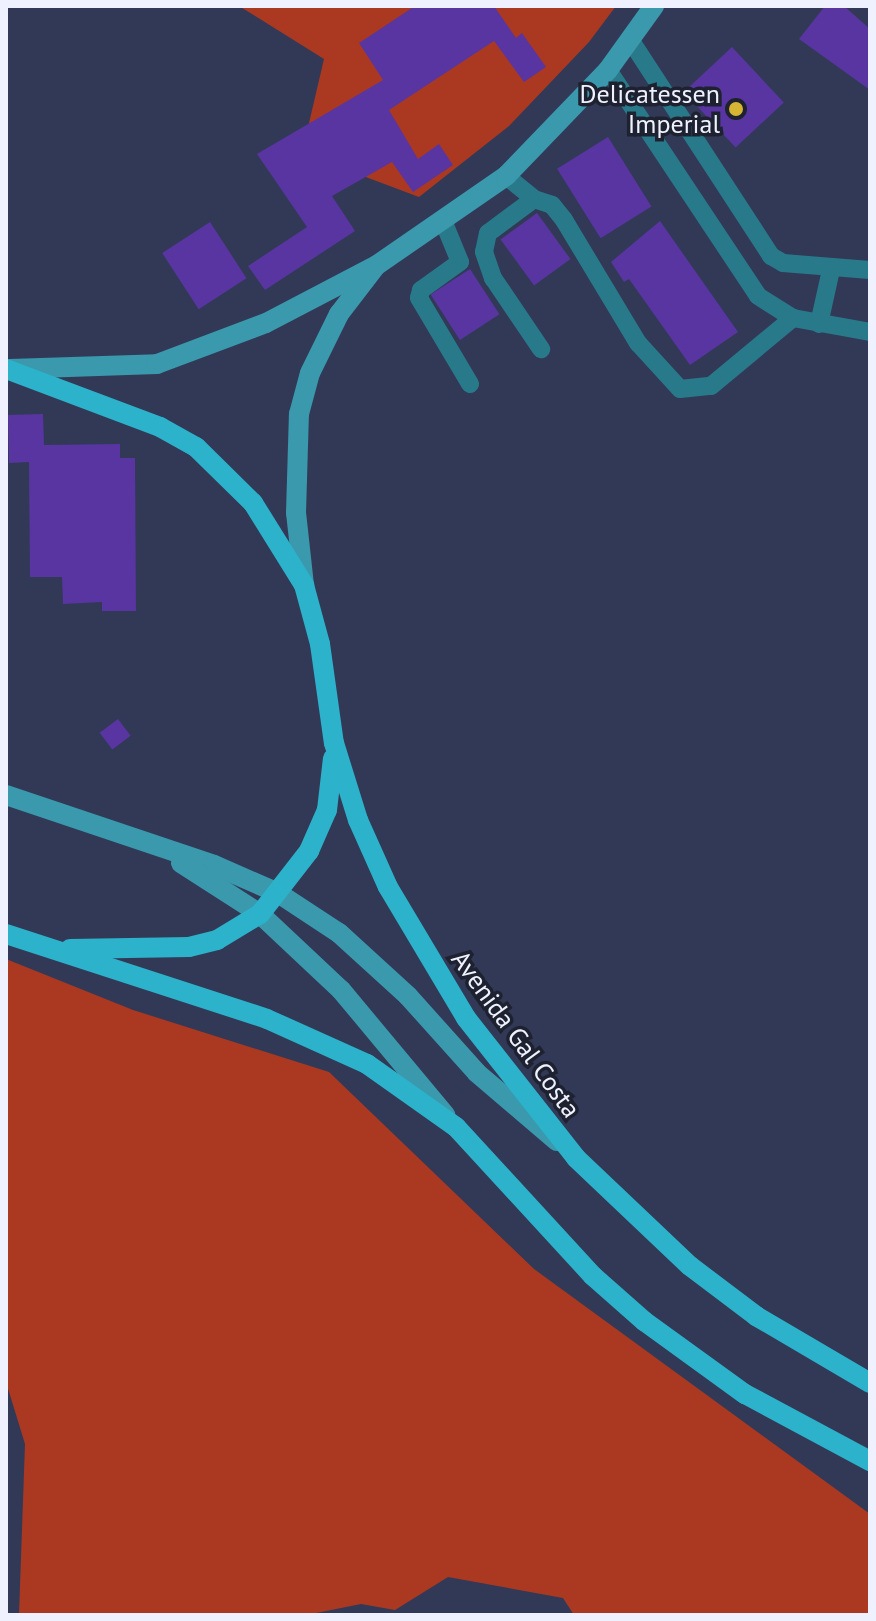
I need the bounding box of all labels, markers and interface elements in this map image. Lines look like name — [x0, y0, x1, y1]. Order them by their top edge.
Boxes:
place label: Delicatessen Imperial — [580, 78, 720, 140]
marker: Delicatessen Imperial — [727, 100, 745, 118]
street label: Avenida Gal Costa — [445, 944, 587, 1124]

